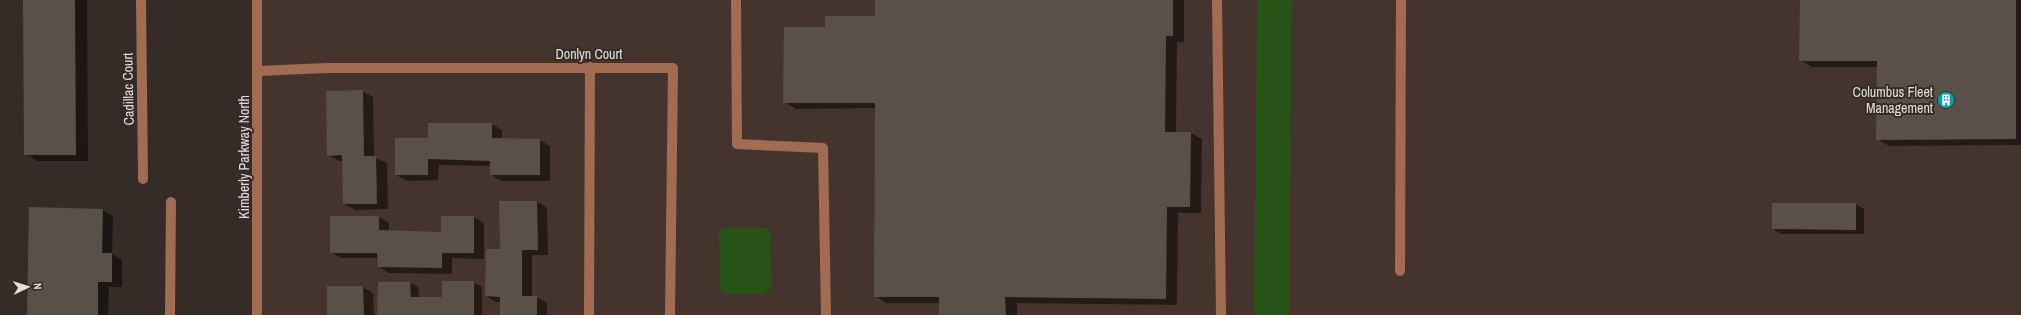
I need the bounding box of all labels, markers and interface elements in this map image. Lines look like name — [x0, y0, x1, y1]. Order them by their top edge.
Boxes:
street label: Donlyn Court — [556, 45, 623, 63]
street label: Cadillac Court — [118, 52, 138, 126]
place label: Columbus Fleet Management — [1853, 83, 1933, 117]
building icon: Columbus Fleet Management — [1936, 90, 1956, 110]
street label: Kimberly Parkway North — [235, 95, 253, 219]
north arrow — [8, 267, 48, 307]
text: N — [31, 283, 45, 290]

